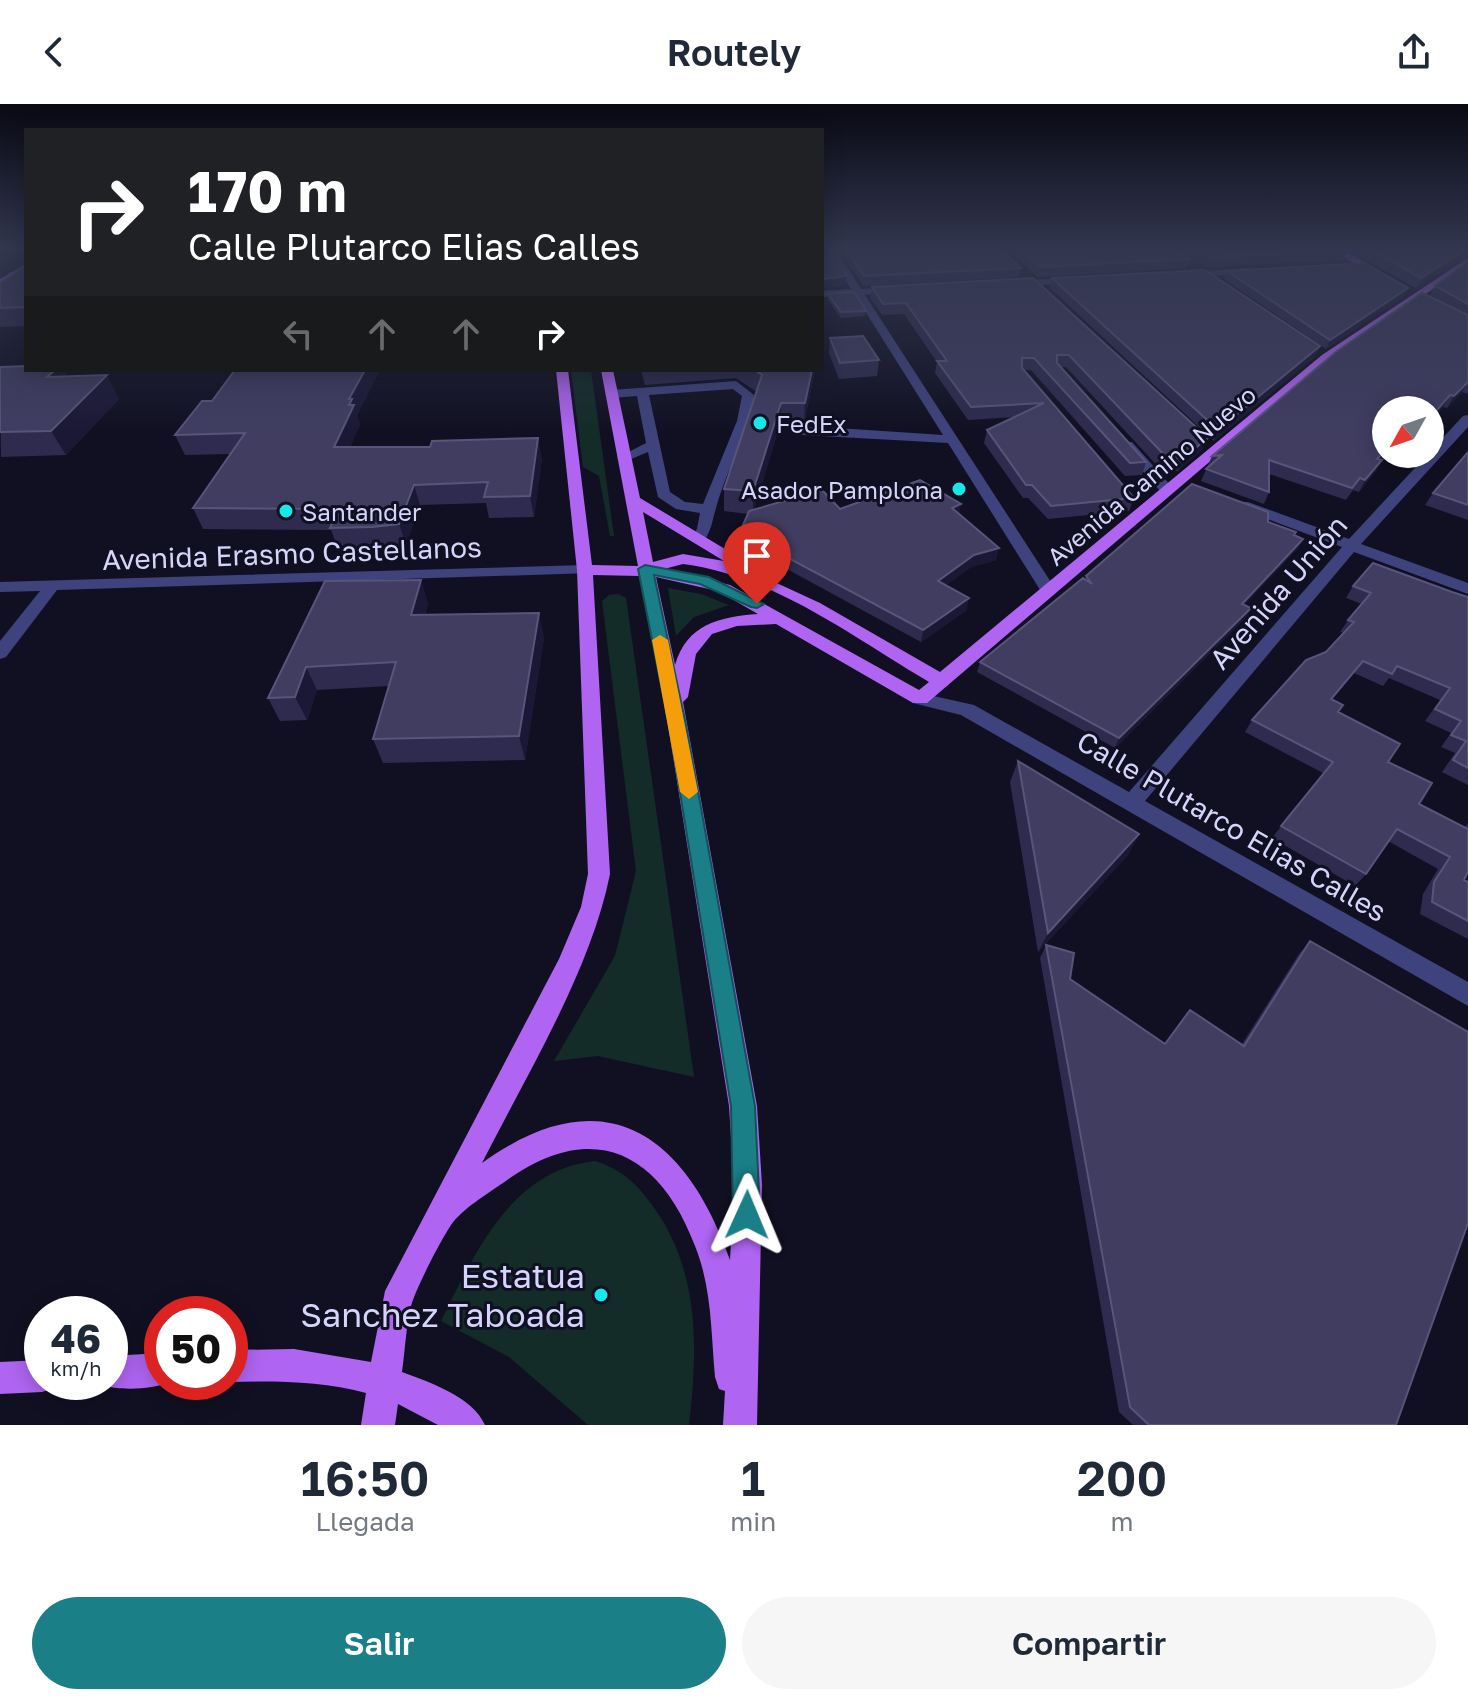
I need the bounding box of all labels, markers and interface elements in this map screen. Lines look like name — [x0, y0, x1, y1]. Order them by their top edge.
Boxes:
icon: back — [32, 30, 76, 74]
icon: share — [1392, 30, 1436, 74]
text: Routely — [667, 31, 801, 74]
text: 170 m — [188, 157, 347, 224]
icon: right — [56, 160, 160, 264]
text: Calle Plutarco Elias Calles — [188, 225, 640, 268]
icon: left — [276, 312, 320, 356]
icon: ahead — [360, 312, 404, 356]
icon: ahead — [444, 312, 488, 356]
icon: right — [528, 312, 572, 356]
street label: Avenida Camino Nuevo — [1041, 379, 1261, 571]
north arrow — [1372, 396, 1444, 468]
map controls — [1372, 396, 1444, 468]
place label: FedEx — [776, 409, 847, 438]
marker: FedEx — [751, 414, 769, 432]
place label: Asador Pamplona — [741, 475, 943, 504]
marker: Asador Pamplona — [950, 480, 968, 498]
place label: Santander — [302, 497, 421, 526]
marker: Santander — [277, 502, 295, 520]
street label: Avenida Unión — [1202, 509, 1354, 675]
pin — [723, 522, 791, 604]
street label: Avenida Erasmo Castellanos — [102, 530, 482, 576]
icon: arrive — [735, 534, 779, 578]
street label: Calle Plutarco Elias Calles — [1072, 724, 1392, 928]
position arrow — [705, 1173, 789, 1257]
place label: Estatua Sanchez Taboada — [300, 1255, 585, 1334]
marker: Estatua Sanchez Taboada — [592, 1286, 610, 1304]
speed limit sign: 50 — [144, 1296, 248, 1400]
text: 46 — [51, 1314, 101, 1362]
text: km/h — [51, 1356, 101, 1380]
text: 16:50 — [301, 1449, 429, 1507]
text: 1 — [741, 1449, 765, 1507]
text: 200 — [1077, 1449, 1167, 1507]
text: Llegada — [316, 1506, 415, 1537]
text: min — [730, 1506, 776, 1537]
text: m — [1111, 1506, 1134, 1537]
button: Salir — [32, 1597, 726, 1689]
button: Compartir — [742, 1597, 1436, 1689]

